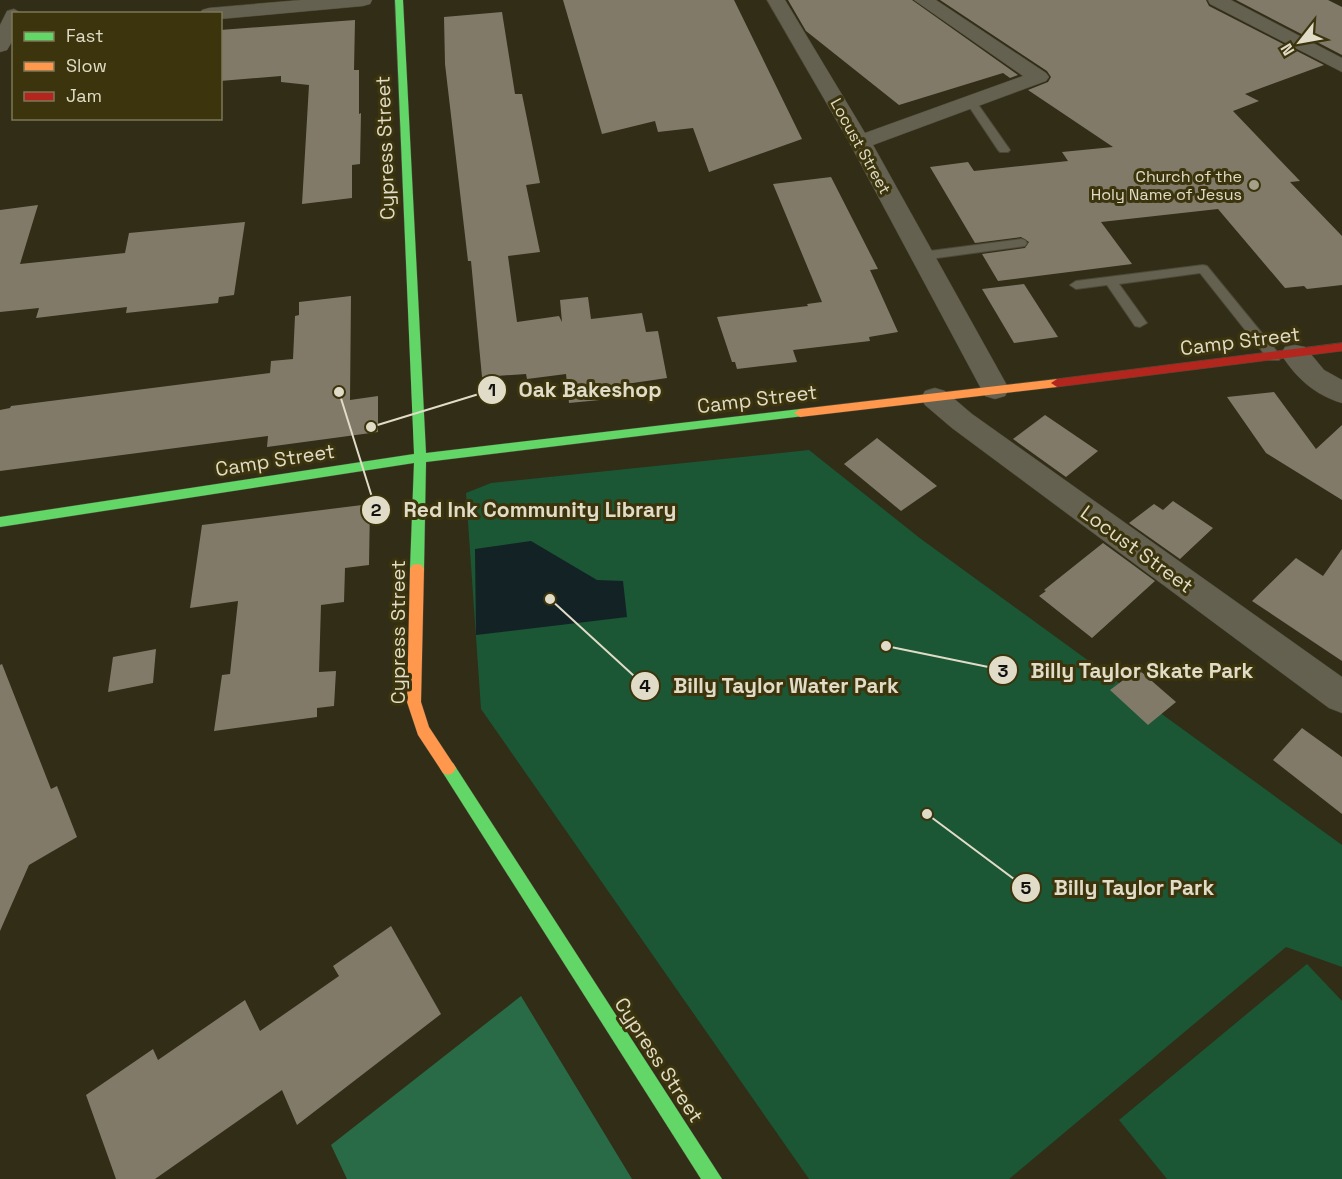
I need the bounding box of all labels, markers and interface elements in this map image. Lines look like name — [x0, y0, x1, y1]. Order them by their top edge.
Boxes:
legend — [12, 12, 222, 120]
north arrow — [1270, 12, 1330, 72]
text: Fast — [66, 24, 103, 47]
text: N — [1276, 39, 1299, 59]
text: Slow — [66, 54, 107, 77]
street label: Cypress Street — [369, 75, 401, 221]
text: Jam — [66, 84, 102, 107]
street label: Locust Street — [826, 95, 896, 198]
place label: Church of the Holy Name of Jesus — [1091, 166, 1242, 205]
marker: Church of the Holy Name of Jesus — [1247, 178, 1261, 192]
street label: Camp Street — [1179, 321, 1301, 361]
callout: Oak Bakeshop — [477, 370, 674, 409]
text: Oak Bakeshop — [518, 376, 662, 403]
text: 1 — [488, 378, 496, 401]
street label: Camp Street — [696, 379, 818, 419]
street label: Camp Street — [213, 438, 337, 482]
callout: Red Ink Community Library — [361, 490, 688, 529]
text: Red Ink Community Library — [404, 496, 676, 523]
text: 2 — [371, 498, 382, 521]
street label: Locust Street — [1075, 499, 1199, 599]
street label: Cypress Street — [385, 560, 411, 704]
callout: Billy Taylor Skate Park — [988, 651, 1266, 690]
text: Billy Taylor Skate Park — [1031, 657, 1254, 684]
text: 3 — [998, 659, 1009, 682]
callout: Billy Taylor Water Park — [630, 666, 911, 705]
text: Billy Taylor Water Park — [673, 672, 899, 699]
text: 4 — [639, 674, 651, 697]
callout: Billy Taylor Park — [1011, 868, 1226, 907]
text: Billy Taylor Park — [1054, 874, 1214, 901]
text: 5 — [1021, 876, 1032, 899]
street label: Cypress Street — [609, 992, 709, 1128]

